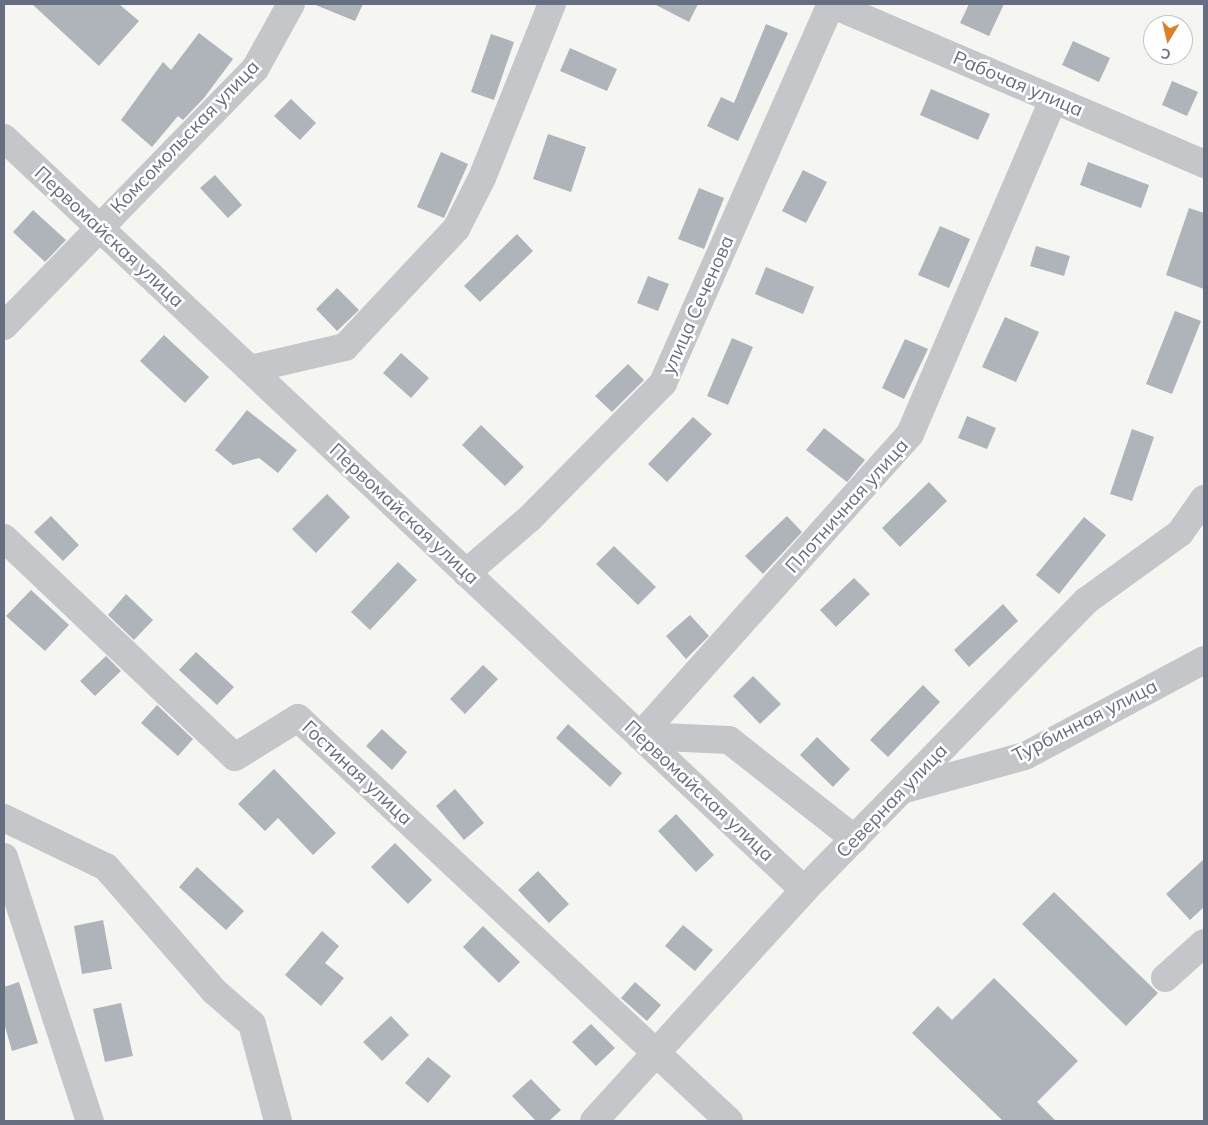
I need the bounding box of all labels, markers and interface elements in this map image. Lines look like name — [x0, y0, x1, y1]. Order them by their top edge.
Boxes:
north arrow — [1143, 15, 1193, 65]
text: С — [1160, 44, 1172, 63]
street label: Рабочая улица — [950, 46, 1086, 122]
street label: Комсомольская улица — [106, 56, 264, 218]
street label: Первомайская улица — [30, 162, 188, 312]
street label: улица Сеченова — [657, 232, 739, 378]
street label: Плотничная улица — [781, 434, 913, 578]
street label: Первомайская улица — [325, 439, 483, 589]
street label: Турбинная улица — [1009, 675, 1161, 767]
street label: Гостиная улица — [297, 716, 417, 830]
street label: Первомайская улица — [620, 716, 778, 866]
street label: Северная улица — [832, 739, 952, 863]

